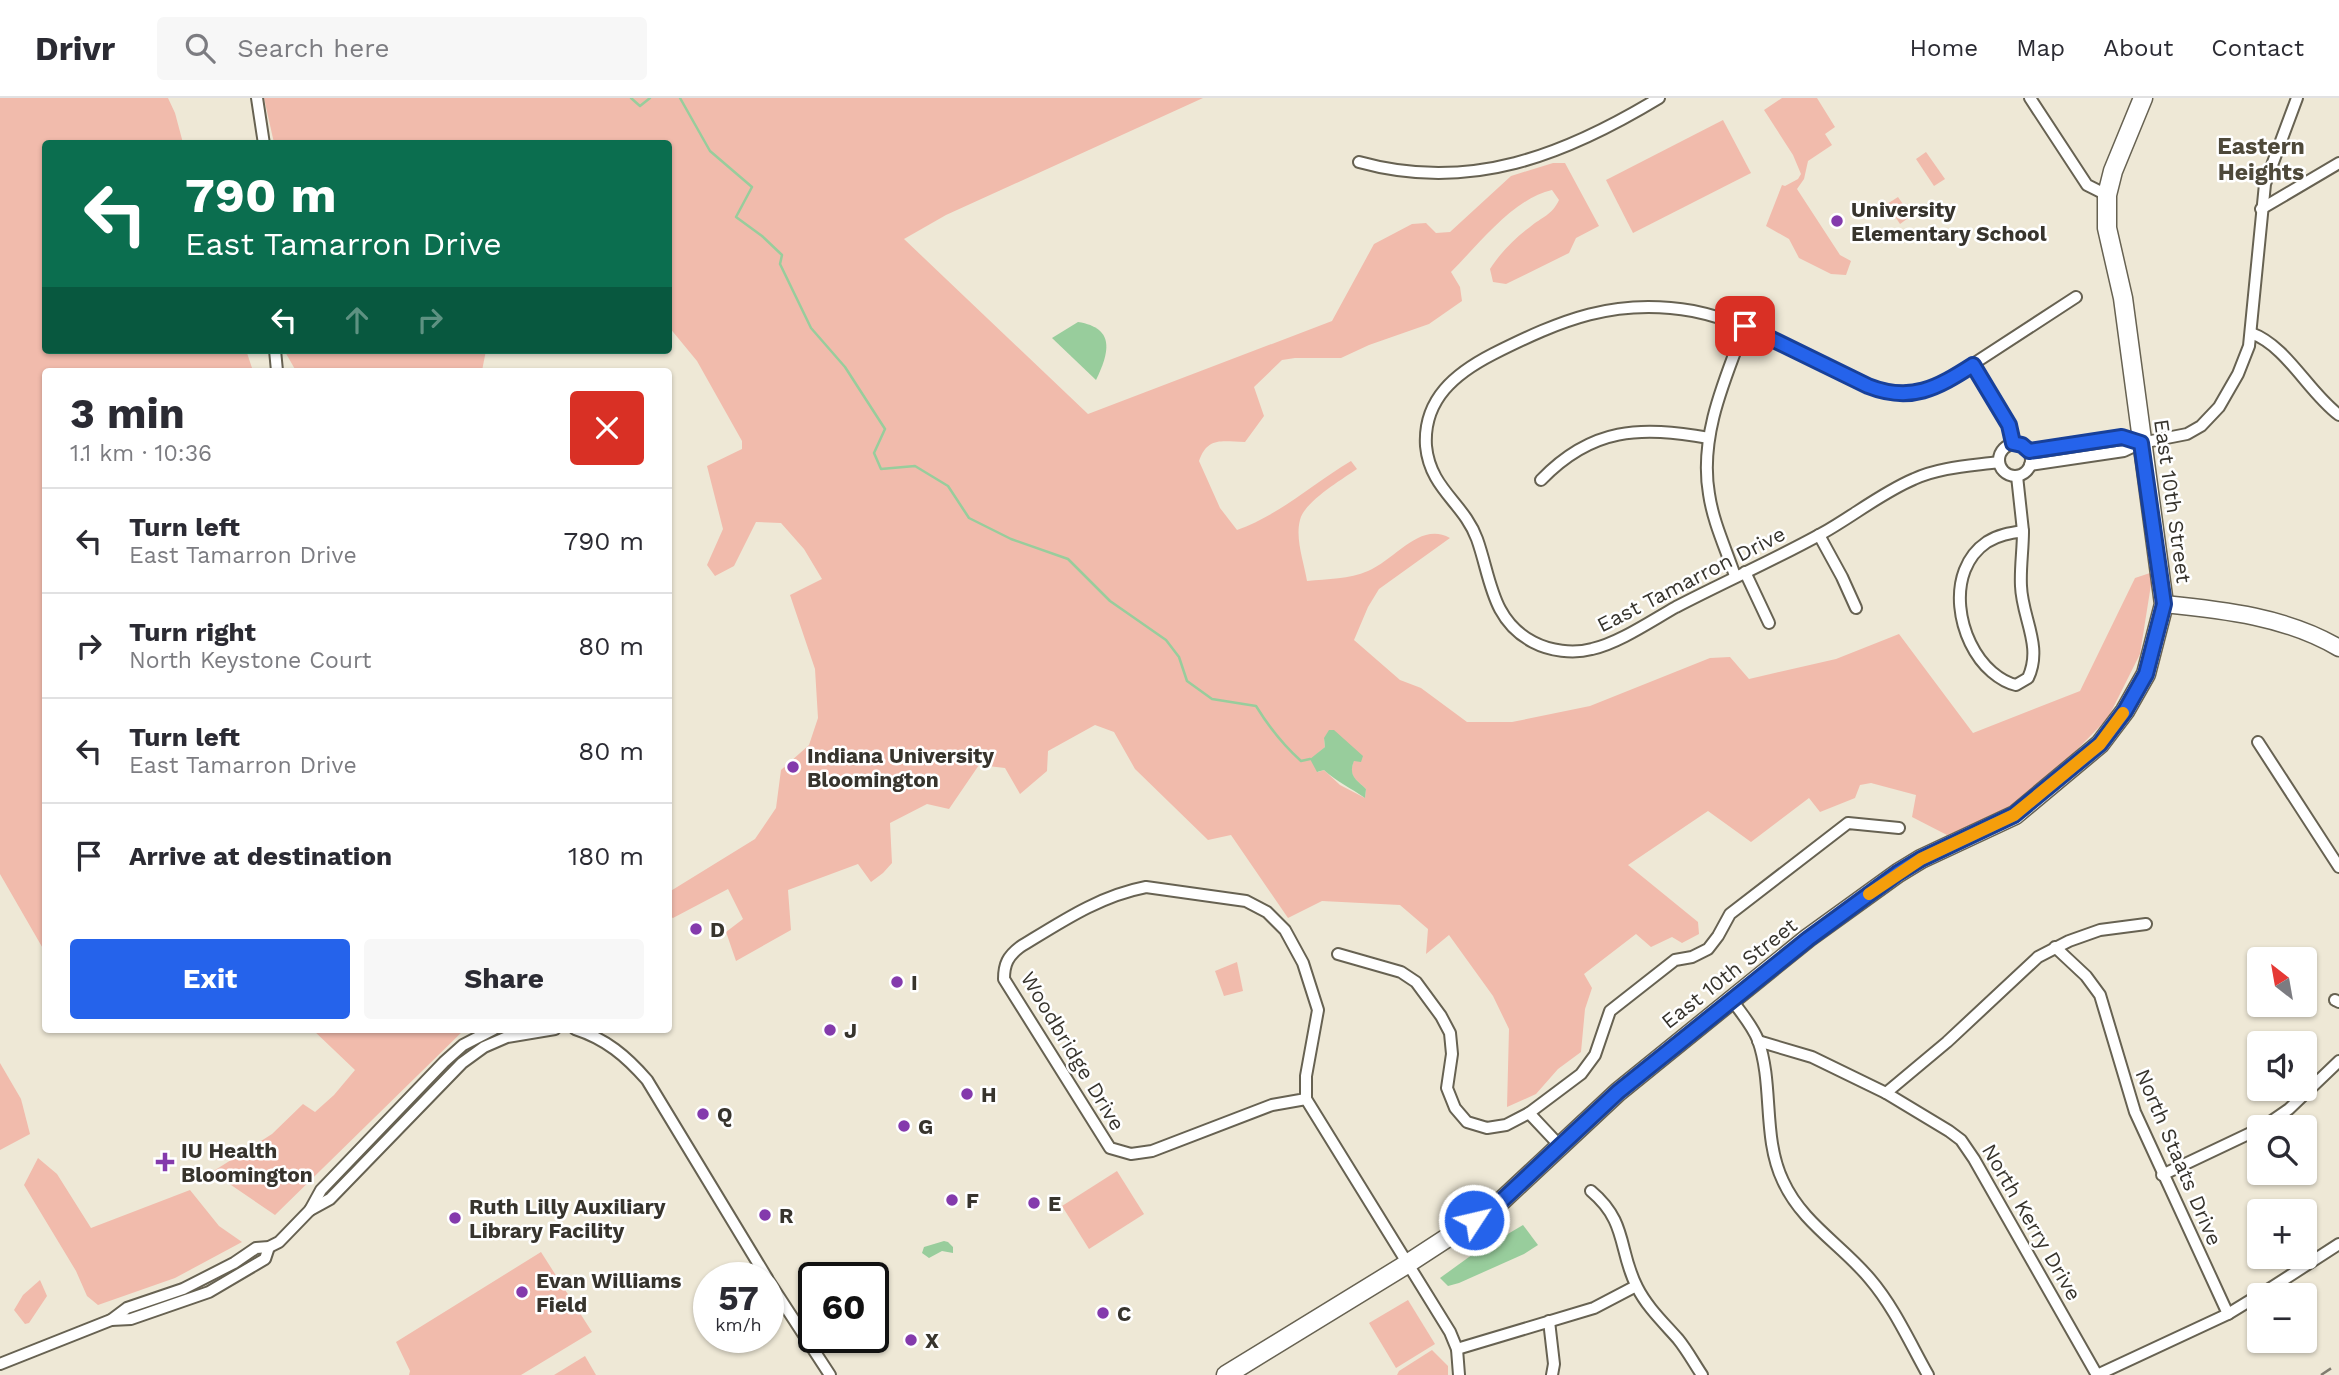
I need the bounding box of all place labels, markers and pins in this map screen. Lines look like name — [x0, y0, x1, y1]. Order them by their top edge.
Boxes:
place label: University Elementary School — [1851, 197, 2047, 246]
marker: University Elementary School — [1829, 213, 1845, 229]
pin — [1715, 296, 1775, 356]
place label: Indiana University Bloomington — [807, 743, 994, 792]
marker: Indiana University Bloomington — [785, 759, 801, 775]
place label: D — [710, 917, 725, 942]
marker: D — [688, 921, 704, 937]
place label: I — [911, 970, 918, 995]
marker: I — [889, 974, 905, 990]
place label: J — [844, 1018, 857, 1043]
marker: J — [822, 1022, 838, 1038]
place label: H — [981, 1082, 997, 1107]
marker: H — [959, 1086, 975, 1102]
place label: Q — [717, 1102, 732, 1127]
marker: Q — [695, 1106, 711, 1122]
place label: G — [918, 1114, 933, 1139]
marker: G — [896, 1118, 912, 1134]
place label: IU Health Bloomington — [181, 1138, 313, 1187]
marker: IU Health Bloomington — [155, 1152, 175, 1172]
place label: F — [966, 1188, 979, 1213]
place label: E — [1048, 1191, 1061, 1216]
marker: F — [944, 1192, 960, 1208]
place label: Ruth Lilly Auxiliary Library Facility — [469, 1194, 666, 1243]
marker: E — [1026, 1195, 1042, 1211]
place label: R — [779, 1203, 794, 1228]
marker: R — [757, 1207, 773, 1223]
marker: Ruth Lilly Auxiliary Library Facility — [447, 1210, 463, 1226]
place label: Evan Williams Field — [536, 1268, 681, 1317]
marker: Evan Williams Field — [514, 1284, 530, 1300]
place label: C — [1117, 1301, 1131, 1326]
marker: C — [1095, 1305, 1111, 1321]
place label: X — [925, 1328, 939, 1353]
marker: X — [903, 1332, 919, 1348]

